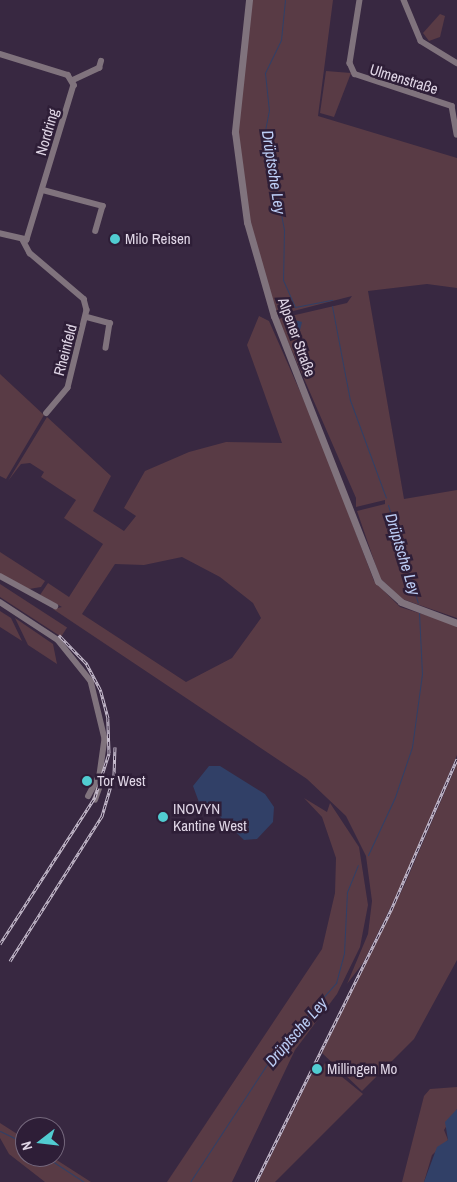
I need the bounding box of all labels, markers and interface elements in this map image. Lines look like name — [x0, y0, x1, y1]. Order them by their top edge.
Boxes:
street label: Ulmenstraße — [368, 60, 440, 98]
street label: Nordring — [32, 107, 62, 157]
water label: Drüptsche Ley — [258, 129, 290, 215]
place label: Milo Reisen — [125, 230, 191, 248]
marker: Milo Reisen — [109, 233, 121, 245]
street label: Alpener Straße — [274, 295, 320, 379]
street label: Rheinfeld — [49, 322, 81, 378]
water label: Drüptsche Ley — [381, 511, 425, 597]
place label: Tor West — [97, 772, 145, 790]
marker: Tor West — [81, 775, 93, 787]
place label: INOVYN Kantine West — [173, 799, 247, 834]
marker: INOVYN Kantine West — [157, 811, 169, 823]
water label: Drüptsche Ley — [261, 994, 331, 1070]
place label: Millingen Mo — [327, 1060, 397, 1078]
marker: Millingen Mo — [311, 1063, 323, 1075]
north arrow — [15, 1117, 65, 1167]
text: N — [17, 1139, 36, 1152]

